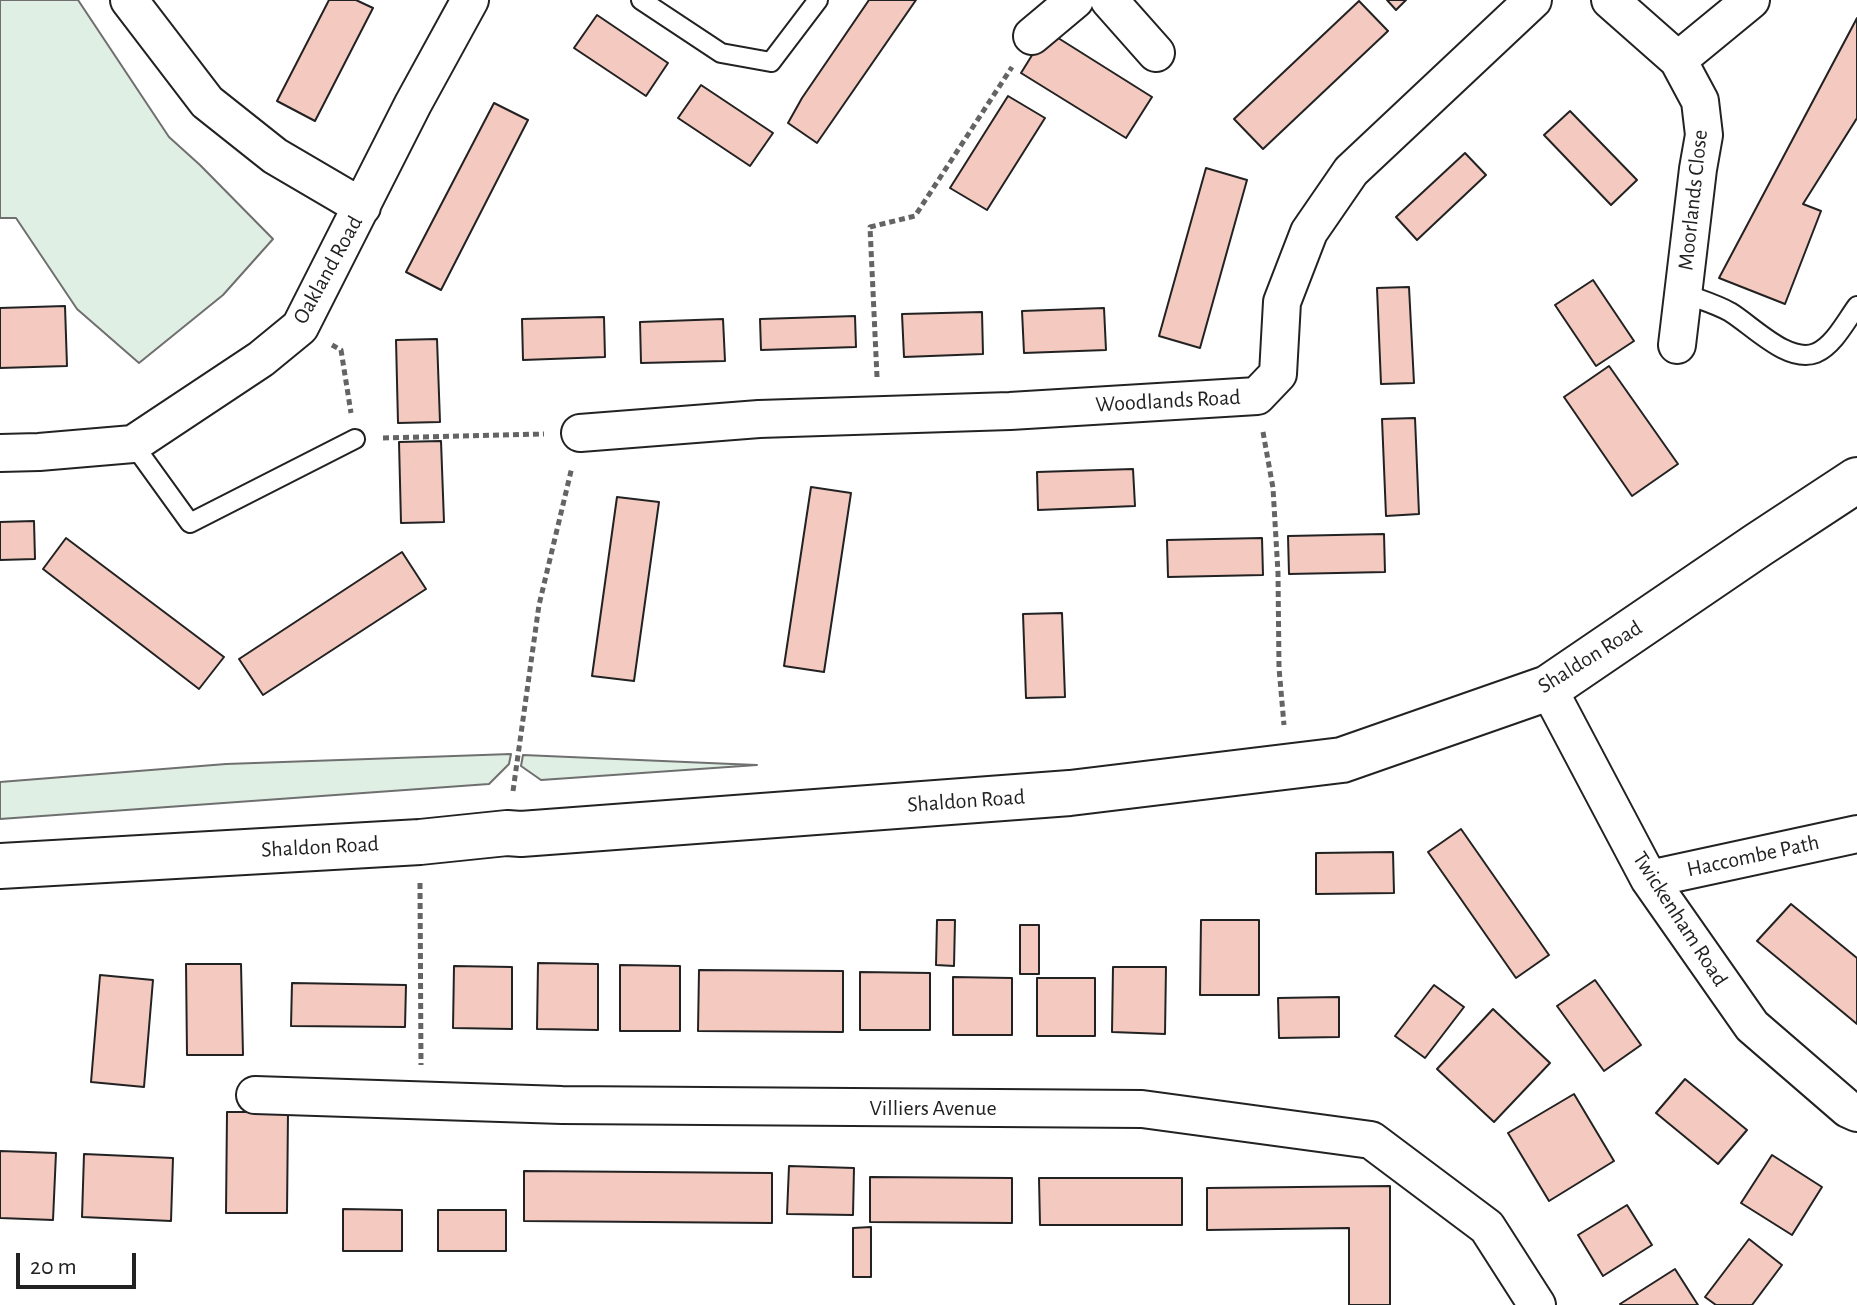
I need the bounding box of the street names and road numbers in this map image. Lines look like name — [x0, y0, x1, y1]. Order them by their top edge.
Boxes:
street label: Moorlands Close — [1672, 128, 1714, 272]
street label: Oakland Road — [287, 211, 369, 329]
street label: Woodlands Road — [1095, 384, 1241, 418]
street label: Shaldon Road — [1533, 615, 1647, 699]
street label: Shaldon Road — [906, 784, 1026, 818]
street label: Haccombe Path — [1685, 829, 1821, 883]
street label: Shaldon Road — [260, 831, 380, 863]
street label: Twickenham Road — [1627, 847, 1733, 991]
street label: Villiers Avenue — [869, 1095, 997, 1121]

